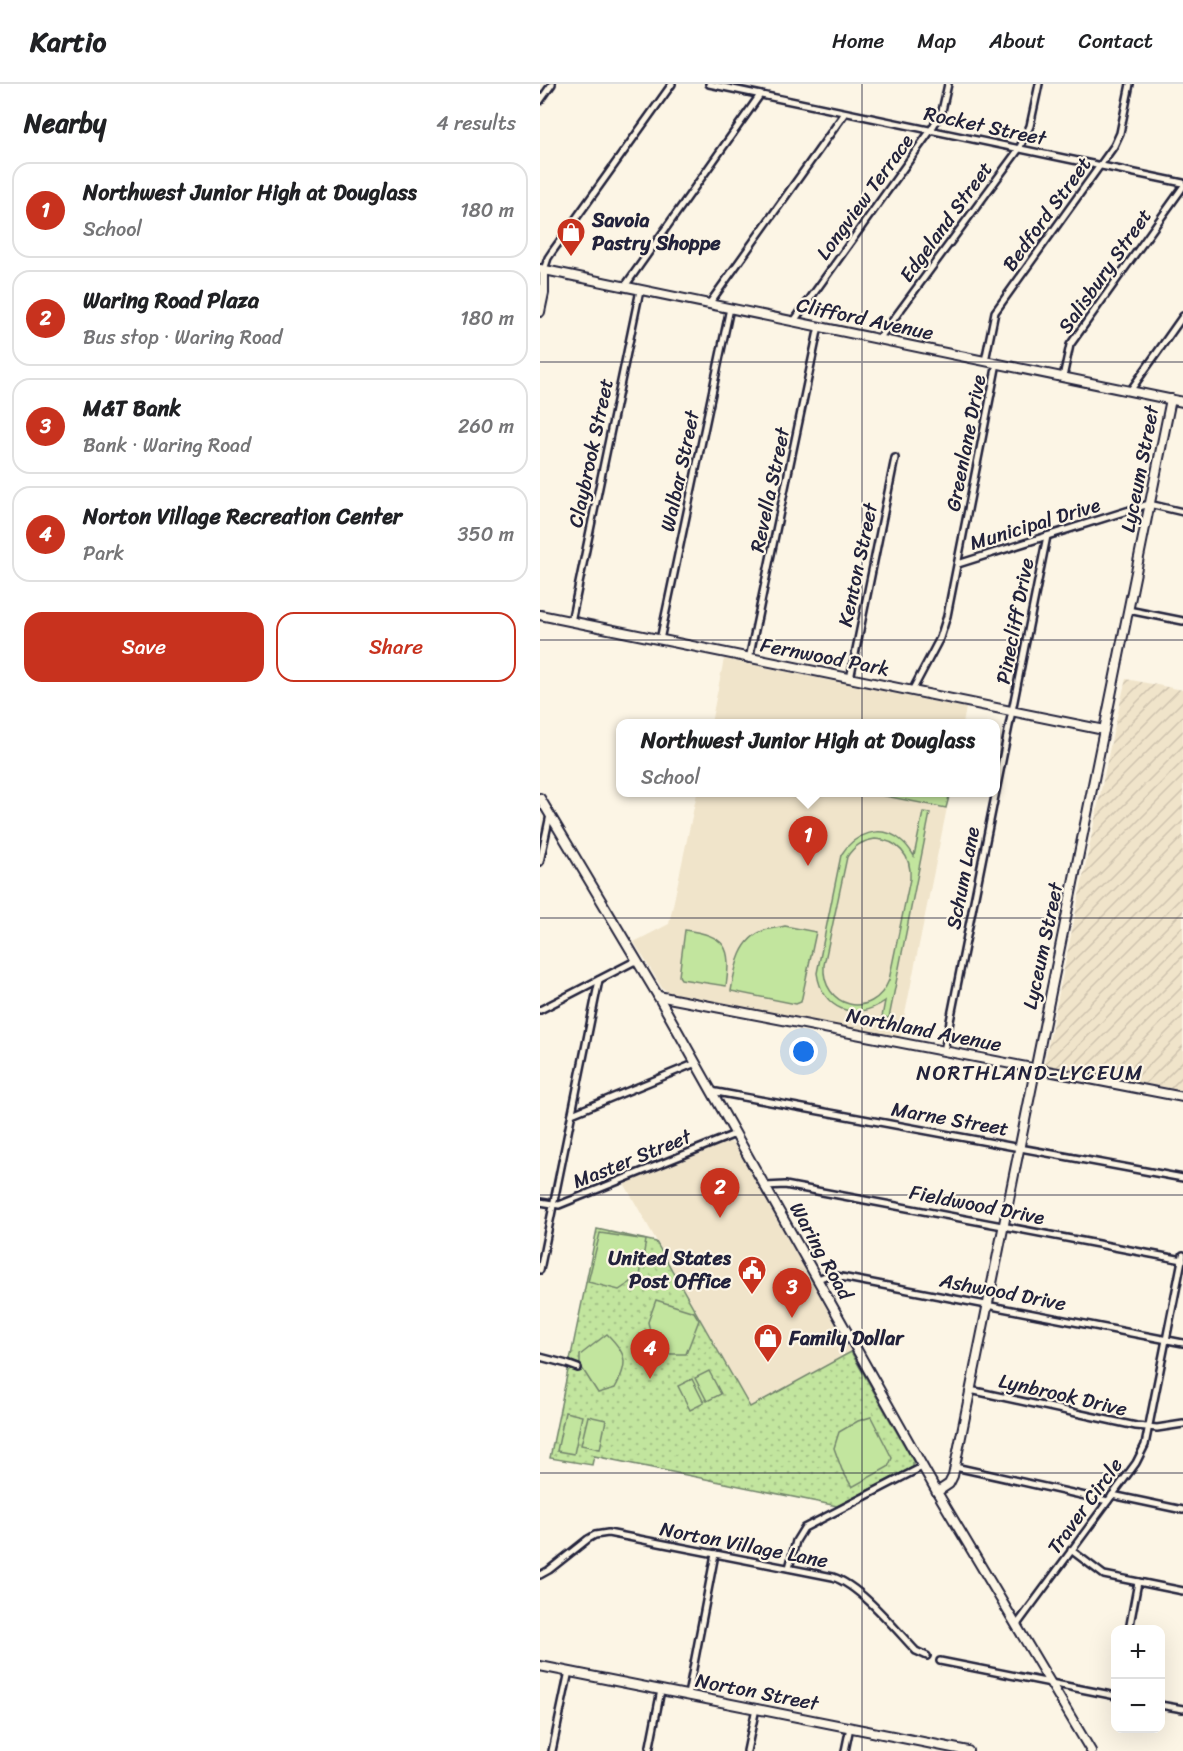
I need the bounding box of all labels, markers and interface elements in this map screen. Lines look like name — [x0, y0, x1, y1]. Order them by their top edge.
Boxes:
text: Kartio — [30, 17, 106, 66]
text: Home — [832, 22, 884, 60]
text: Map — [917, 22, 956, 60]
text: About — [989, 22, 1046, 60]
text: Contact — [1079, 22, 1153, 60]
street label: Rocket Street — [921, 96, 1050, 156]
text: Nearby — [24, 100, 106, 146]
text: 4 results — [436, 106, 516, 141]
street label: Longview Terrace — [807, 126, 923, 268]
street label: Bedford Street — [993, 149, 1101, 279]
street label: Edgeland Street — [890, 154, 1002, 290]
text: Northwest Junior High at Douglass — [83, 173, 417, 212]
text: 1 — [41, 193, 50, 228]
text: 180 m — [460, 193, 514, 228]
street label: Salisbury Street — [1049, 201, 1161, 341]
place label: Savoia Pastry Shoppe — [591, 203, 721, 261]
text: School — [83, 212, 142, 247]
shop icon: Savoia Pastry Shoppe — [555, 216, 587, 258]
text: Waring Road Plaza — [83, 281, 259, 320]
street label: Clifford Avenue — [793, 287, 937, 351]
text: 2 — [40, 301, 51, 336]
text: 180 m — [460, 301, 514, 336]
text: Bus stop · Waring Road — [83, 320, 282, 355]
street label: Greenlane Drive — [936, 371, 996, 514]
street label: Claybrook Street — [558, 375, 624, 531]
text: M&T Bank — [83, 389, 181, 428]
street label: Lyceum Street — [1111, 402, 1170, 535]
street label: Walbar Street — [650, 406, 710, 535]
text: 3 — [40, 409, 51, 444]
text: 260 m — [458, 409, 514, 444]
street label: Revella Street — [740, 423, 800, 556]
text: Bank · Waring Road — [83, 428, 251, 463]
street label: Municipal Drive — [965, 487, 1105, 560]
text: Norton Village Recreation Center — [83, 497, 402, 536]
street label: Kenton Street — [828, 499, 888, 630]
text: 4 — [39, 517, 52, 552]
text: 350 m — [458, 517, 514, 552]
text: Park — [83, 536, 124, 571]
street label: Pinecliff Drive — [986, 555, 1044, 687]
button: Save — [24, 612, 264, 682]
button: Share — [276, 612, 516, 682]
street label: Fernwood Park — [757, 627, 893, 687]
popup — [616, 719, 1000, 797]
text: Northwest Junior High at Douglass — [641, 721, 975, 760]
text: School — [641, 760, 700, 795]
pin: 1 — [788, 816, 828, 866]
street label: Schum Lane — [936, 823, 990, 932]
street label: Lyceum Street — [1013, 879, 1074, 1013]
street label: Northland Avenue — [843, 998, 1005, 1062]
your location — [789, 1037, 818, 1066]
district label: NORTHLAND-LYCEUM — [916, 1054, 1144, 1092]
street label: Marne Street — [889, 1091, 1012, 1147]
street label: Master Street — [567, 1119, 698, 1199]
pin: 2 — [700, 1168, 740, 1218]
street label: Fieldwood Drive — [906, 1175, 1048, 1235]
street label: Waring Road — [780, 1195, 863, 1308]
place label: United States Post Office — [608, 1241, 732, 1299]
public building icon: United States Post Office — [736, 1254, 768, 1296]
street label: Ashwood Drive — [936, 1262, 1069, 1321]
pin: 3 — [772, 1268, 812, 1318]
place label: Family Dollar — [788, 1321, 905, 1356]
shop icon: Family Dollar — [752, 1322, 784, 1364]
pin: 4 — [630, 1330, 670, 1379]
street label: Lynbrook Drive — [995, 1363, 1131, 1427]
street label: Traver Circle — [1038, 1450, 1132, 1562]
street label: Norton Village Lane — [657, 1512, 831, 1578]
map controls — [1111, 1625, 1165, 1733]
button: + — [1111, 1625, 1165, 1679]
street label: Norton Street — [692, 1663, 822, 1721]
button: − — [1111, 1679, 1165, 1733]

